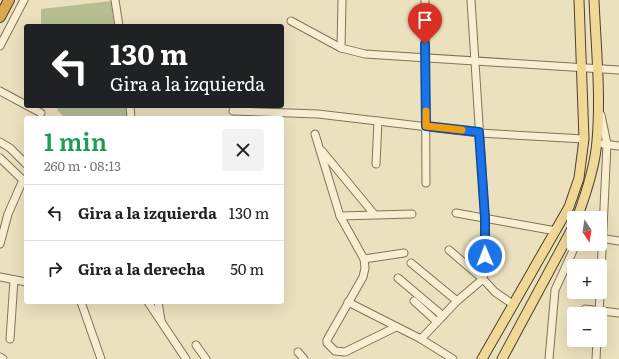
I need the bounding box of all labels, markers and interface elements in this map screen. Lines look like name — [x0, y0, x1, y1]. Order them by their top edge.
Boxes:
pin — [408, 3, 442, 44]
icon: arrive — [414, 9, 436, 31]
text: 130 m — [110, 32, 188, 74]
icon: left — [44, 40, 96, 92]
text: Gira a la izquierda — [110, 70, 265, 97]
text: 1 min — [44, 123, 107, 158]
button: close — [222, 129, 264, 171]
text: 260 m · 08:13 — [44, 156, 121, 175]
text: Gira a la izquierda — [78, 201, 217, 224]
text: 130 m — [229, 201, 269, 224]
icon: left — [44, 202, 66, 224]
north arrow — [567, 211, 607, 251]
map controls — [567, 211, 607, 347]
position arrow — [464, 235, 506, 277]
text: Gira a la derecha — [78, 257, 205, 280]
text: 50 m — [230, 257, 264, 280]
icon: right — [44, 258, 66, 280]
button: + — [567, 259, 607, 299]
button: − — [567, 307, 607, 347]

